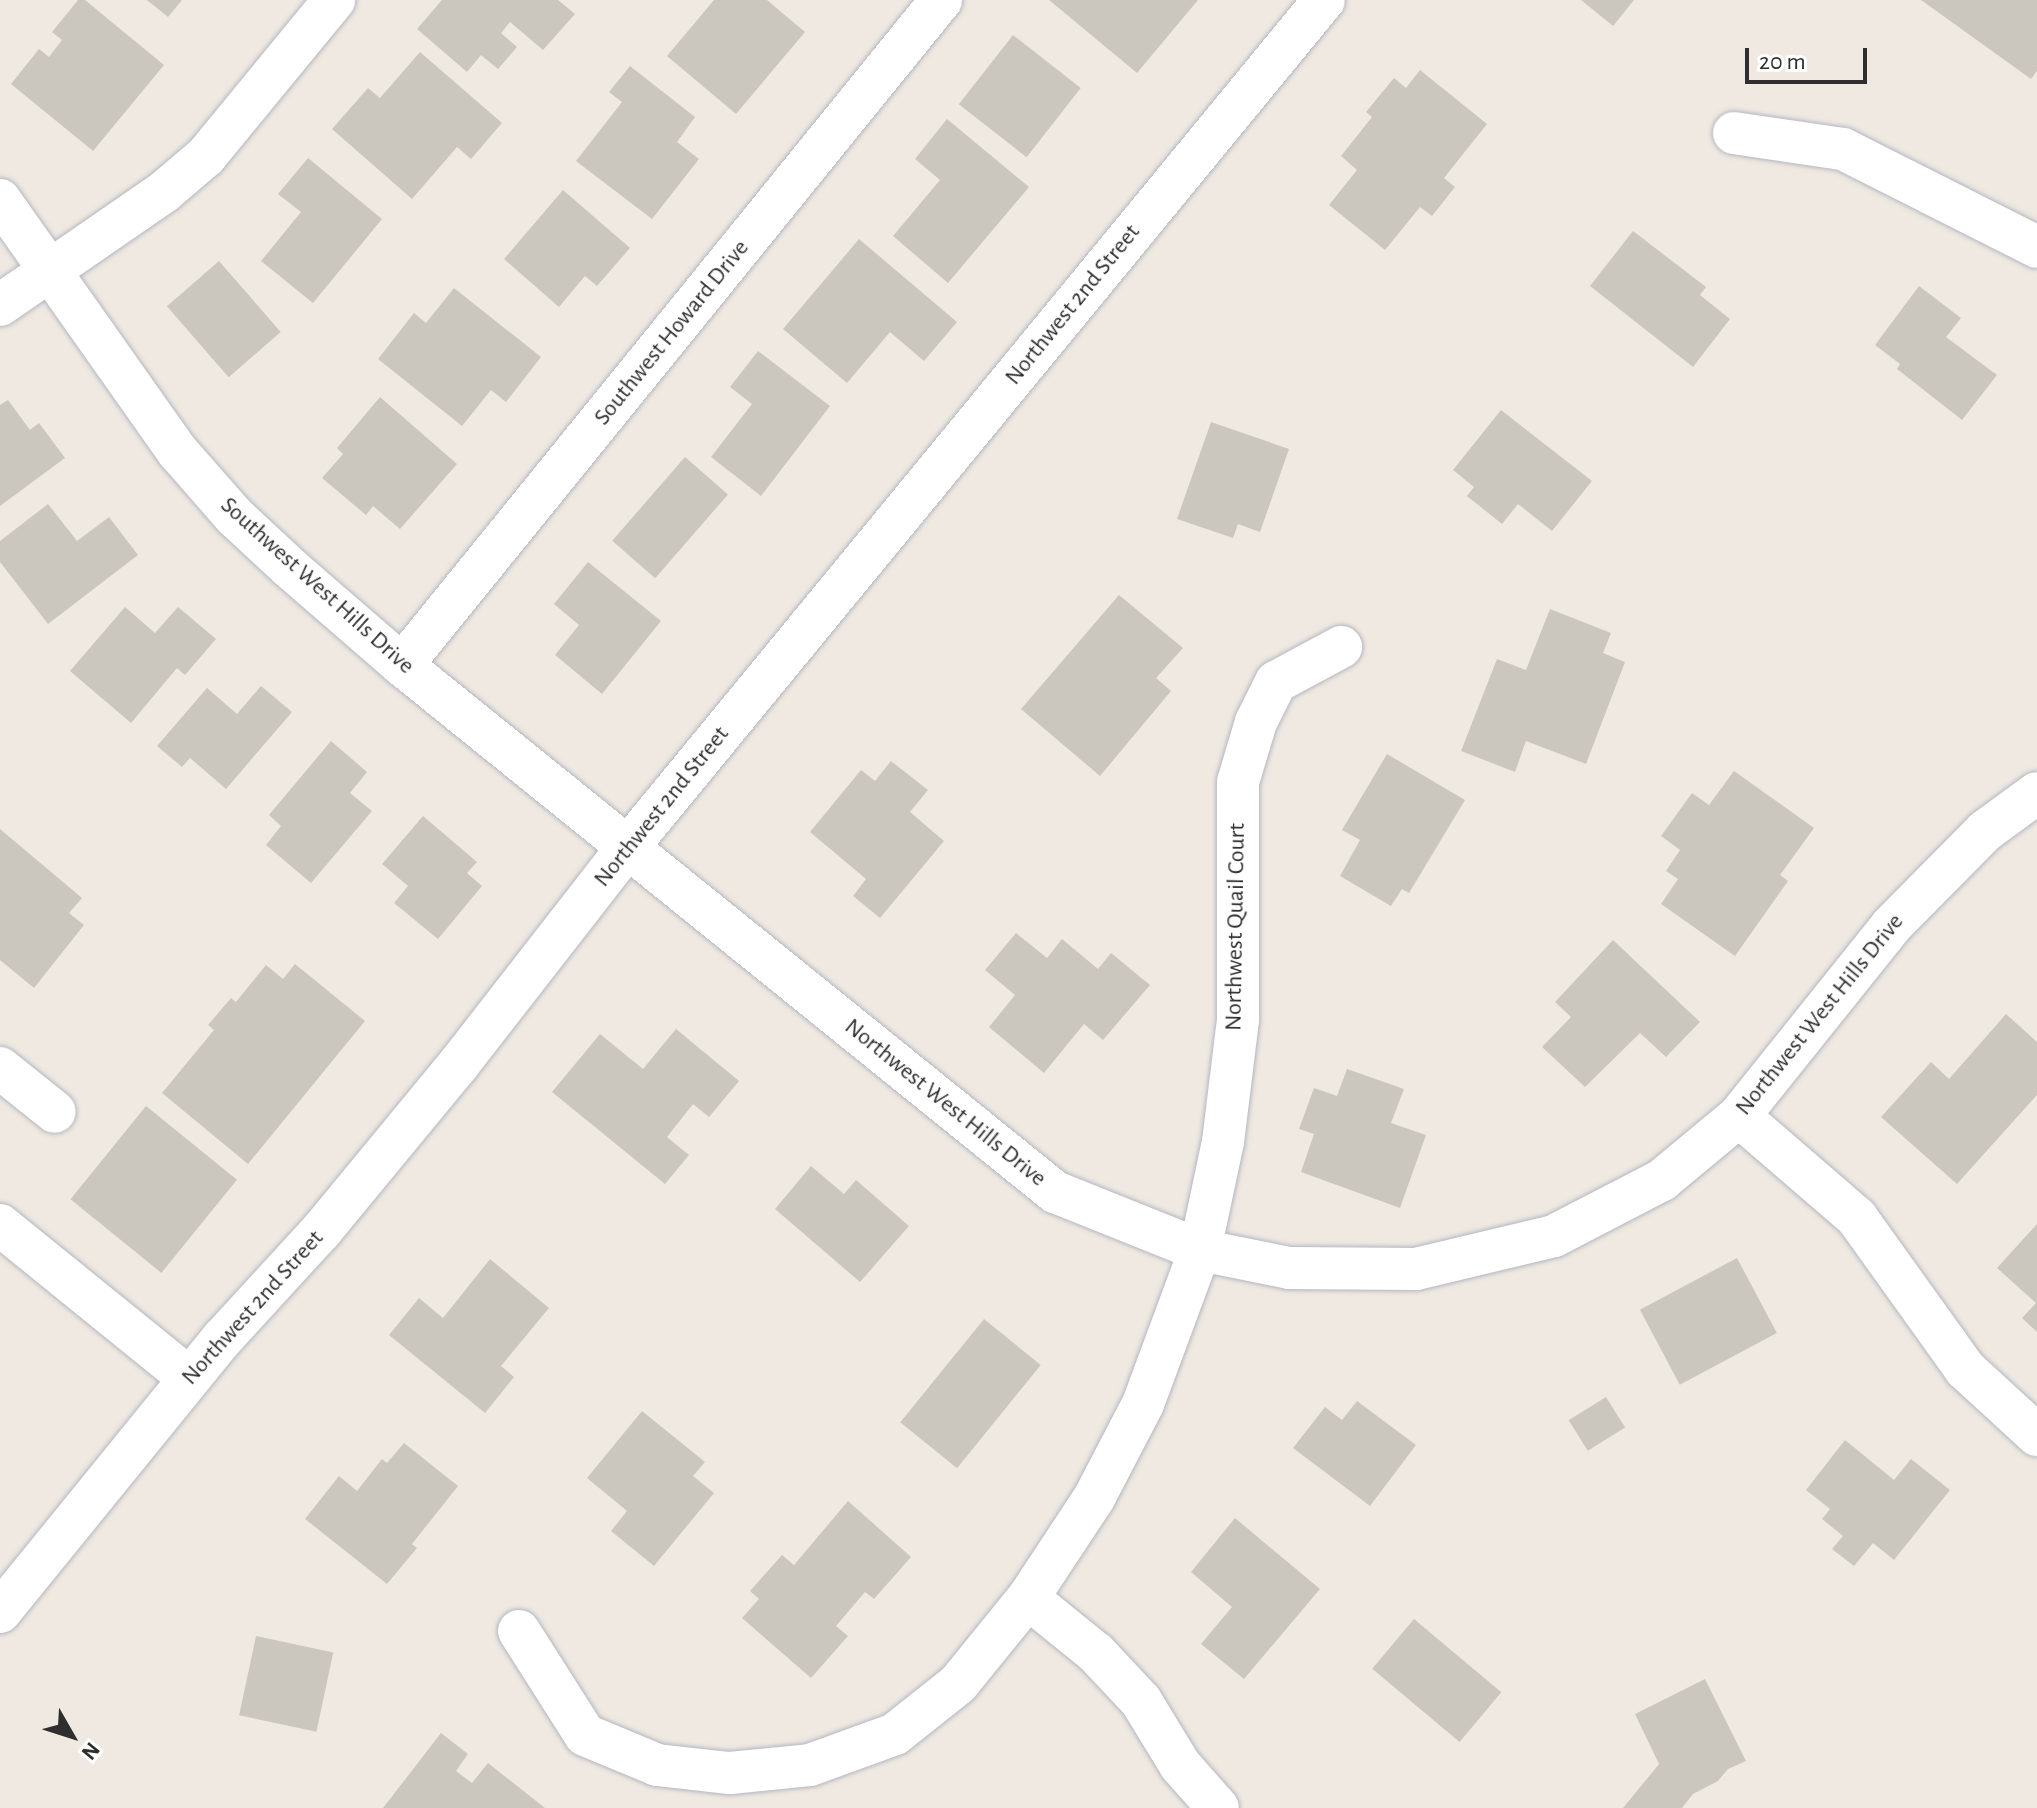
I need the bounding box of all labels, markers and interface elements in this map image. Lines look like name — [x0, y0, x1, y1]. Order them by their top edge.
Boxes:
scale bar — [1749, 32, 1871, 82]
text: 20 m — [1759, 50, 1806, 74]
street label: Northwest 2nd Street — [999, 219, 1147, 391]
street label: Southwest Howard Drive — [588, 235, 756, 431]
street label: Southwest West Hills Drive — [214, 491, 420, 681]
street label: Northwest 2nd Street — [588, 721, 736, 893]
street label: Northwest Quail Court — [1220, 823, 1252, 1031]
street label: Northwest West Hills Drive — [1730, 908, 1910, 1122]
street label: Northwest West Hills Drive — [838, 1013, 1052, 1193]
street label: Northwest 2nd Street — [176, 1225, 330, 1391]
north arrow — [32, 1696, 112, 1776]
text: N — [77, 1738, 104, 1764]

